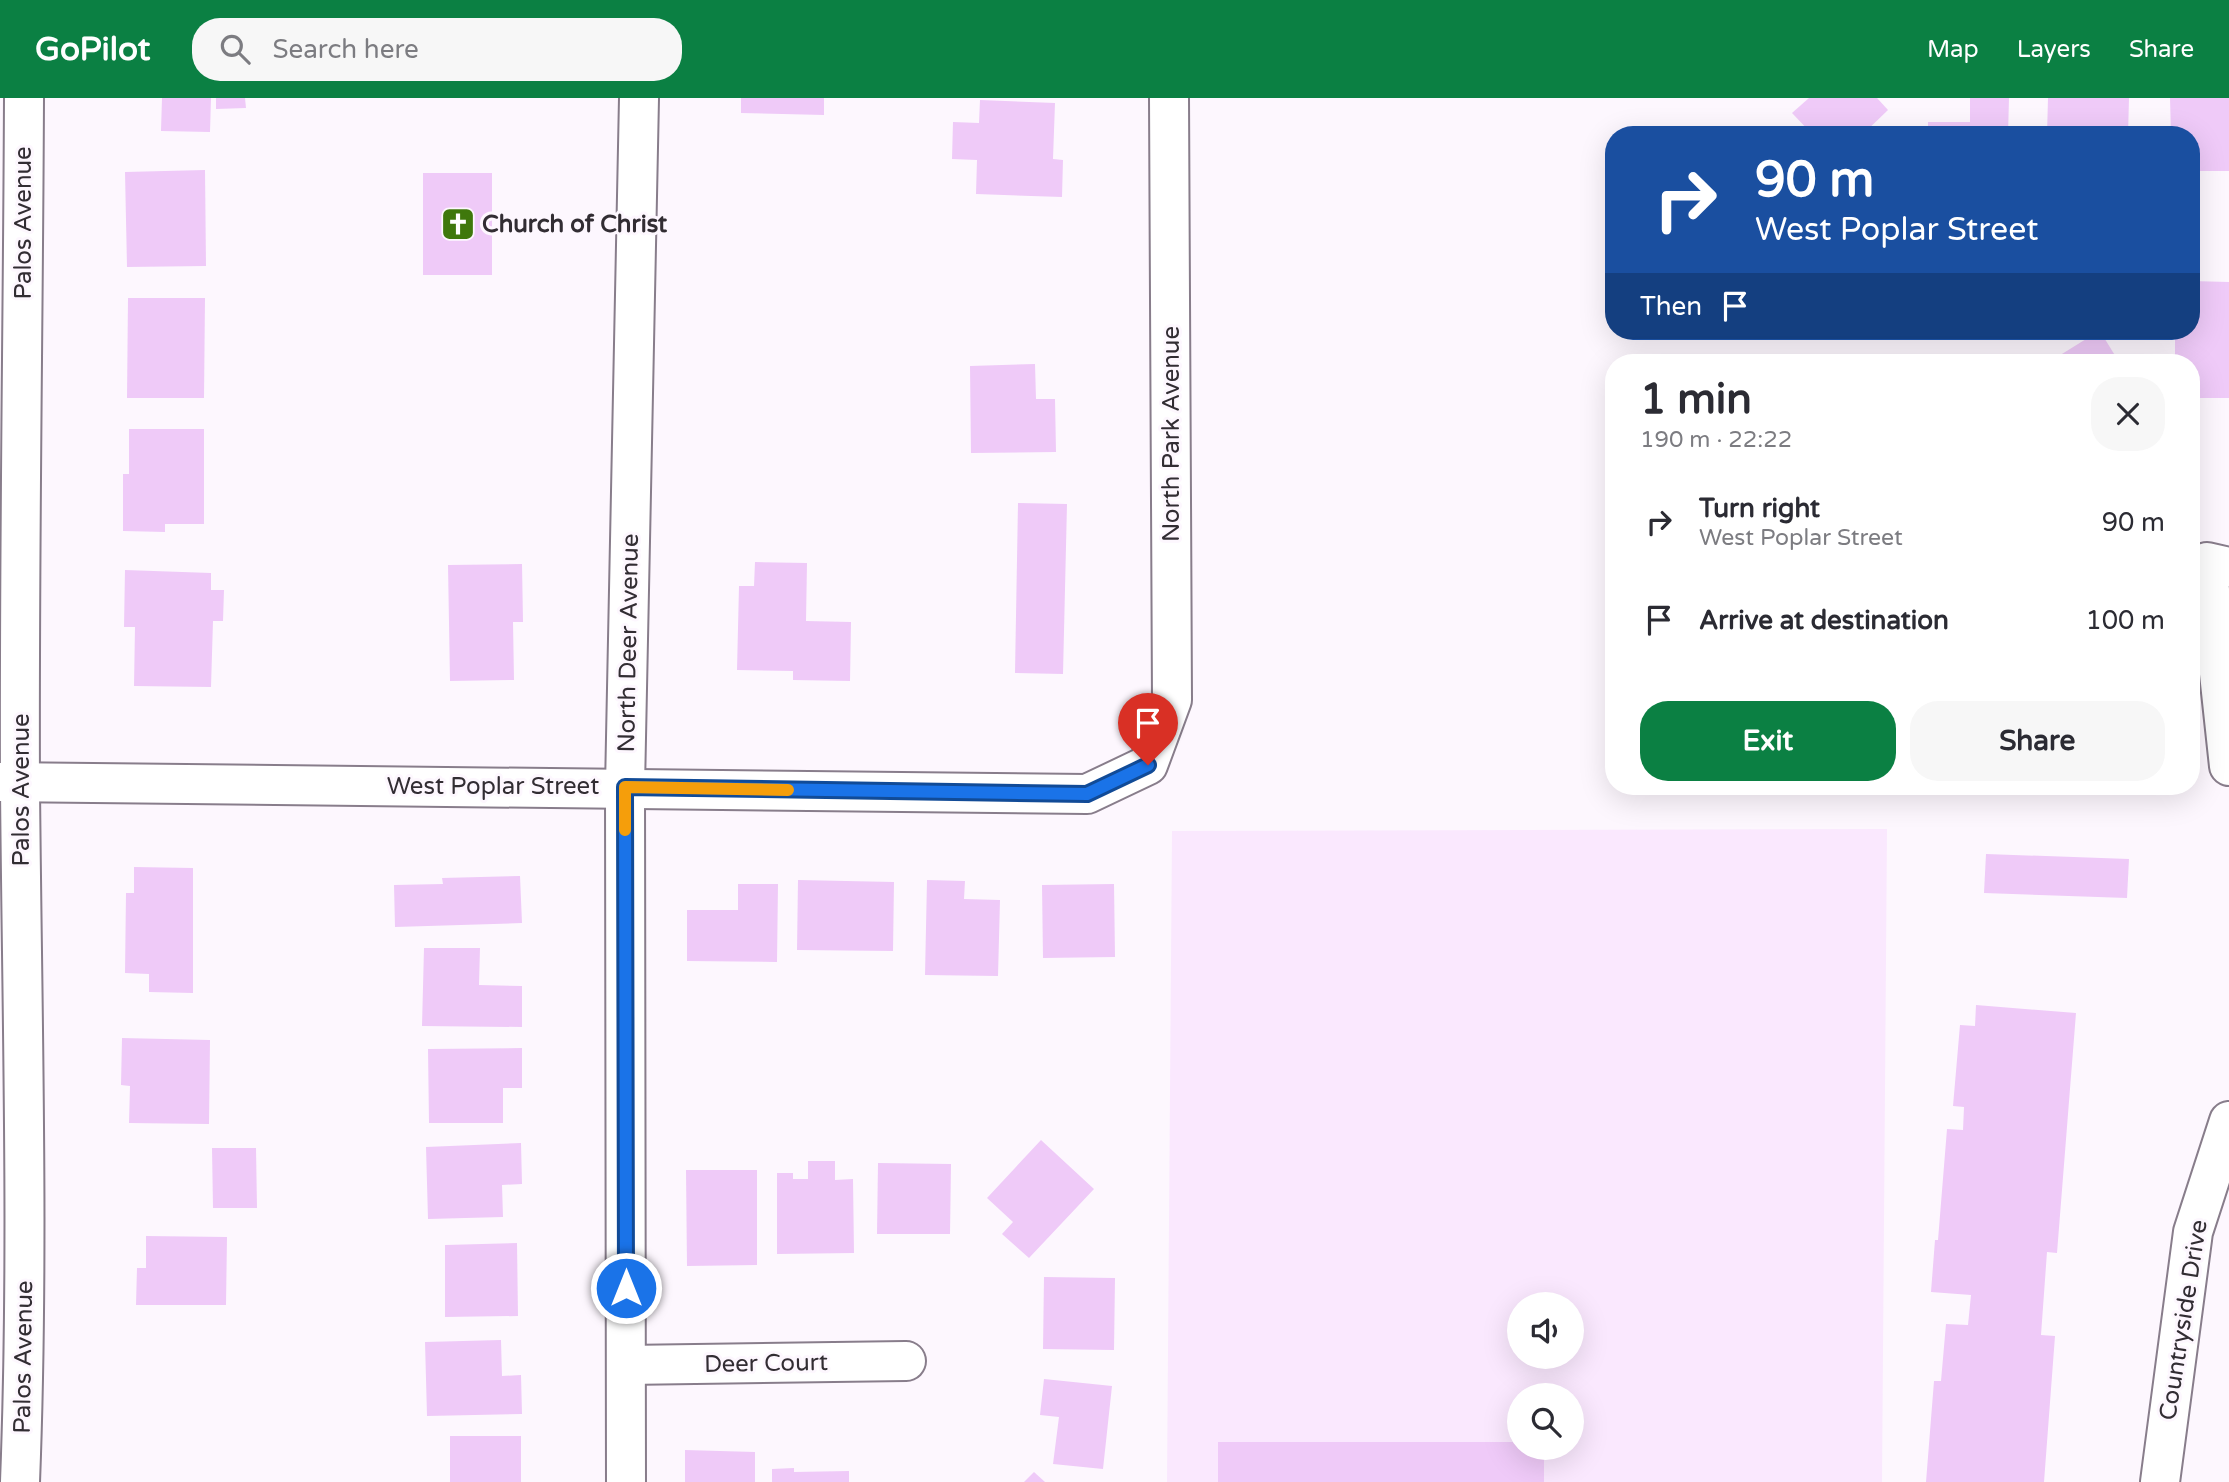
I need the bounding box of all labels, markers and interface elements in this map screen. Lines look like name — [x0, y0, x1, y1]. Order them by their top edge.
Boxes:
search box — [192, 18, 682, 81]
text: GoPilot — [35, 30, 150, 69]
icon: search — [216, 30, 254, 68]
text: Search here — [272, 34, 419, 65]
text: Map — [1927, 35, 1979, 64]
text: Layers — [2017, 35, 2091, 64]
text: Share — [2129, 35, 2194, 64]
street label: Palos Avenue — [9, 146, 38, 300]
text: 90 m — [1755, 151, 1874, 210]
icon: right — [1640, 154, 1731, 245]
church icon: Church of Christ — [439, 205, 477, 243]
place label: Church of Christ — [482, 210, 668, 239]
text: West Poplar Street — [1755, 211, 2039, 249]
icon: arrive — [1716, 287, 1754, 325]
text: Then — [1640, 291, 1702, 322]
street label: North Park Avenue — [1157, 326, 1186, 542]
text: 1 min — [1640, 374, 1752, 425]
button: close — [2091, 377, 2165, 451]
text: 190 m · 22:22 — [1640, 426, 1792, 454]
text: Turn right — [1699, 493, 1820, 524]
icon: right — [1640, 503, 1678, 541]
text: 90 m — [2102, 507, 2165, 538]
text: West Poplar Street — [1699, 524, 1903, 552]
street label: North Deer Avenue — [612, 533, 645, 753]
icon: arrive — [1640, 601, 1678, 639]
text: Arrive at destination — [1699, 605, 1949, 636]
text: 100 m — [2085, 605, 2165, 636]
pin — [1118, 693, 1178, 765]
button: Exit — [1640, 701, 1896, 781]
button: Share — [1910, 701, 2165, 781]
icon: arrive — [1129, 704, 1167, 742]
street label: Palos Avenue — [7, 713, 36, 867]
street label: West Poplar Street — [387, 772, 599, 801]
street label: Countryside Drive — [2153, 1218, 2214, 1422]
position arrow — [589, 1251, 663, 1325]
street label: Palos Avenue — [8, 1280, 39, 1434]
map controls — [1507, 1292, 1584, 1460]
button: sound — [1507, 1292, 1584, 1369]
street label: Deer Court — [704, 1348, 828, 1379]
button: search — [1507, 1383, 1584, 1460]

